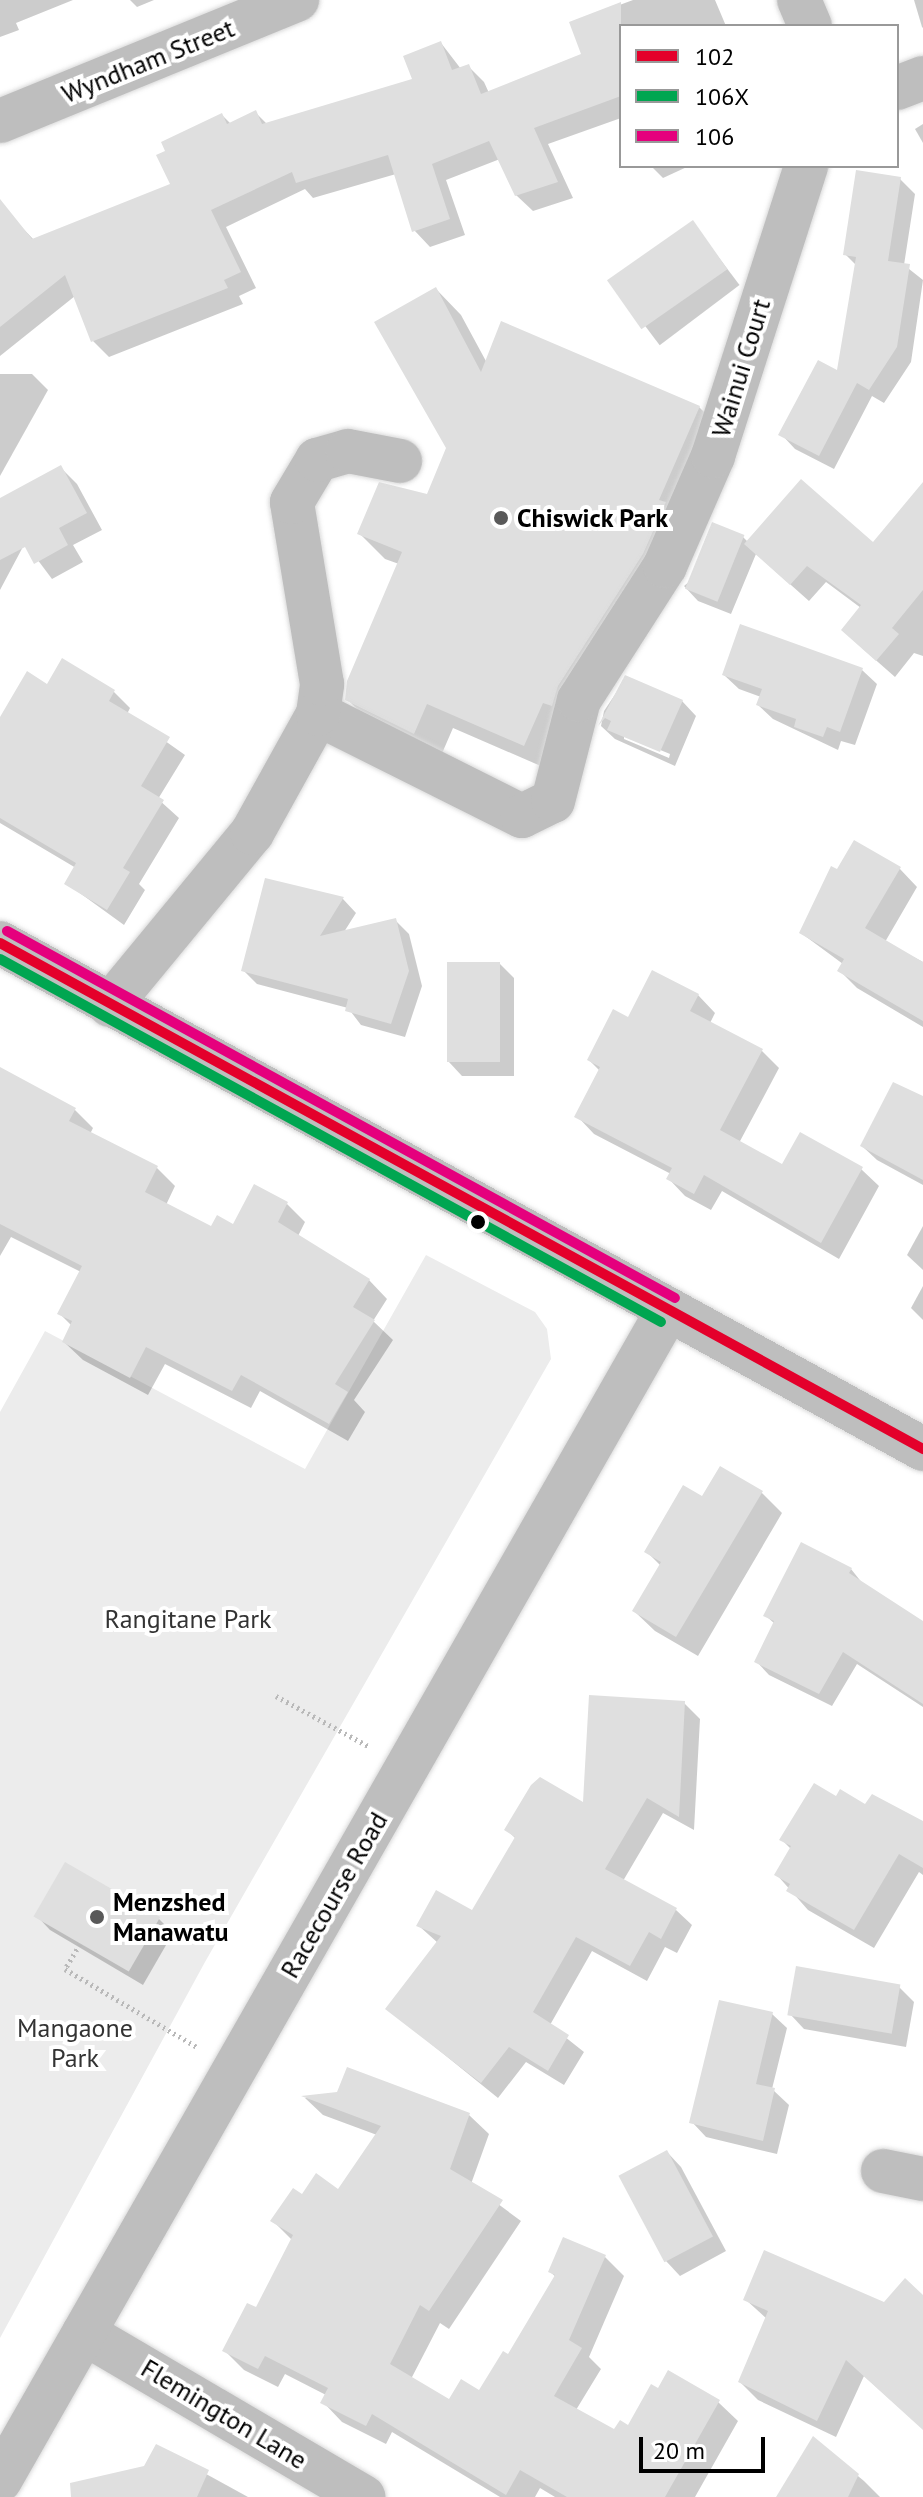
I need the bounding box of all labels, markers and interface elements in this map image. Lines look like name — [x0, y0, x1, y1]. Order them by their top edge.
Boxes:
street label: Wyndham Street — [57, 12, 239, 110]
legend — [619, 24, 899, 168]
text: 102 — [695, 41, 734, 72]
text: 106X — [695, 81, 749, 112]
text: 106 — [695, 121, 734, 152]
street label: Wainui Court — [705, 295, 777, 441]
place label: Chiswick Park — [517, 502, 669, 534]
marker: Chiswick Park — [492, 509, 510, 527]
unlabelled marker — [470, 1214, 486, 1230]
park label: Rangitane Park — [104, 1603, 272, 1635]
street label: Racecourse Road — [274, 1807, 394, 1983]
place label: Menzshed Manawatu — [113, 1886, 228, 1948]
marker: Menzshed Manawatu — [88, 1908, 106, 1926]
park label: Mangaone Park — [17, 2012, 133, 2074]
street label: Flemington Lane — [136, 2352, 312, 2476]
scale bar — [643, 2421, 769, 2471]
text: 20 m — [653, 2435, 705, 2466]

